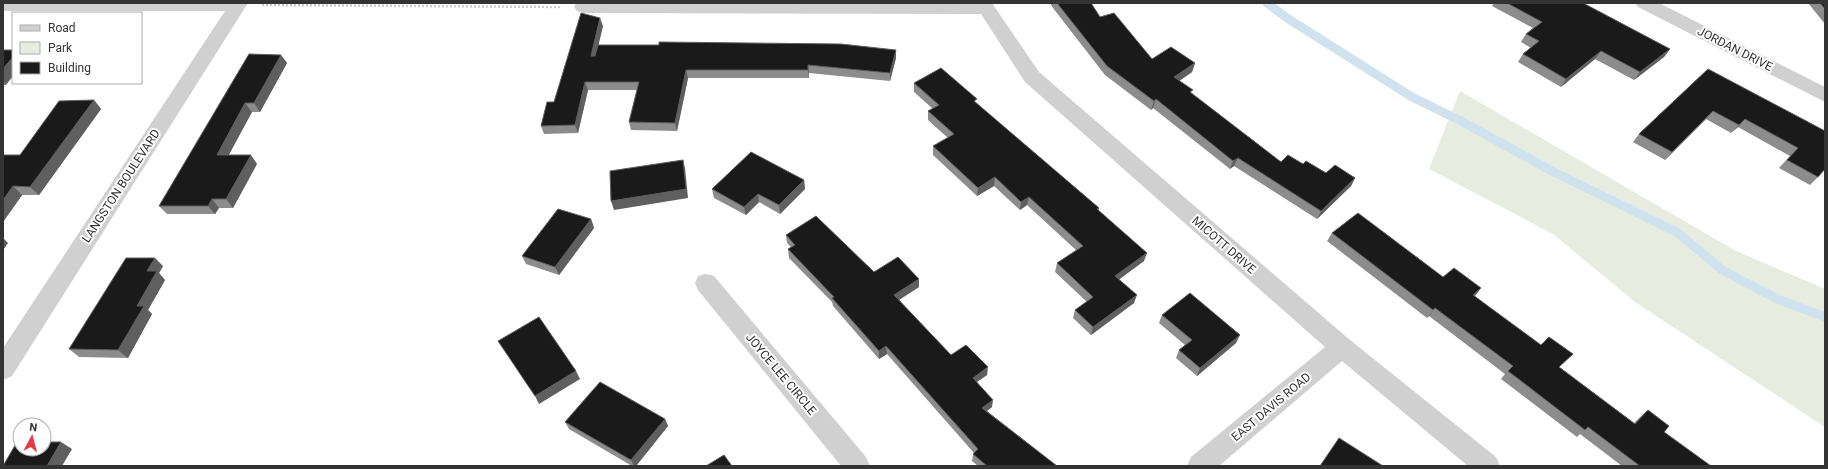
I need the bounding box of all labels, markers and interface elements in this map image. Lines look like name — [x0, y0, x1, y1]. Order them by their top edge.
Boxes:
legend — [12, 12, 142, 84]
text: Road — [48, 21, 76, 35]
street label: JORDAN DRIVE — [1695, 24, 1775, 74]
text: Park — [48, 41, 73, 55]
text: Building — [48, 61, 91, 75]
street label: LANGSTON BOULEVARD — [79, 127, 163, 245]
street label: MICOTT DRIVE — [1189, 214, 1259, 277]
street label: JOYCE LEE CIRCLE — [743, 330, 819, 418]
street label: EAST DAVIS ROAD — [1229, 370, 1314, 444]
north arrow — [12, 417, 52, 457]
text: N — [29, 421, 38, 435]

